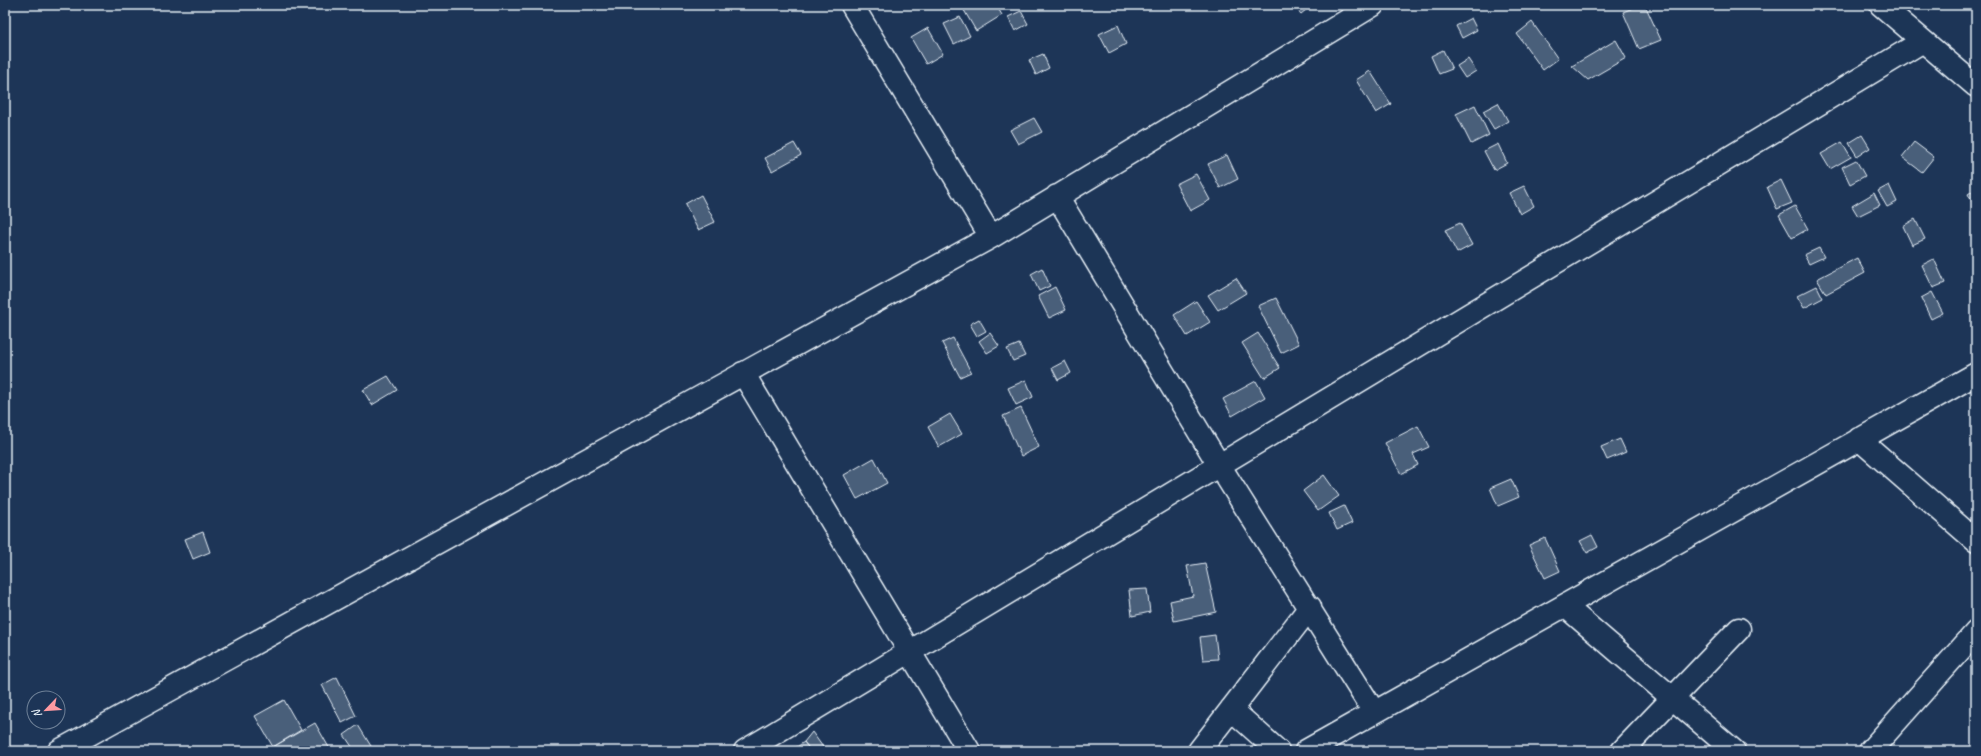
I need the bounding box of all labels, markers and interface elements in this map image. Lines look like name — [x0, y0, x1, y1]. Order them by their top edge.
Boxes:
north arrow — [26, 690, 66, 730]
text: N — [28, 706, 45, 720]

